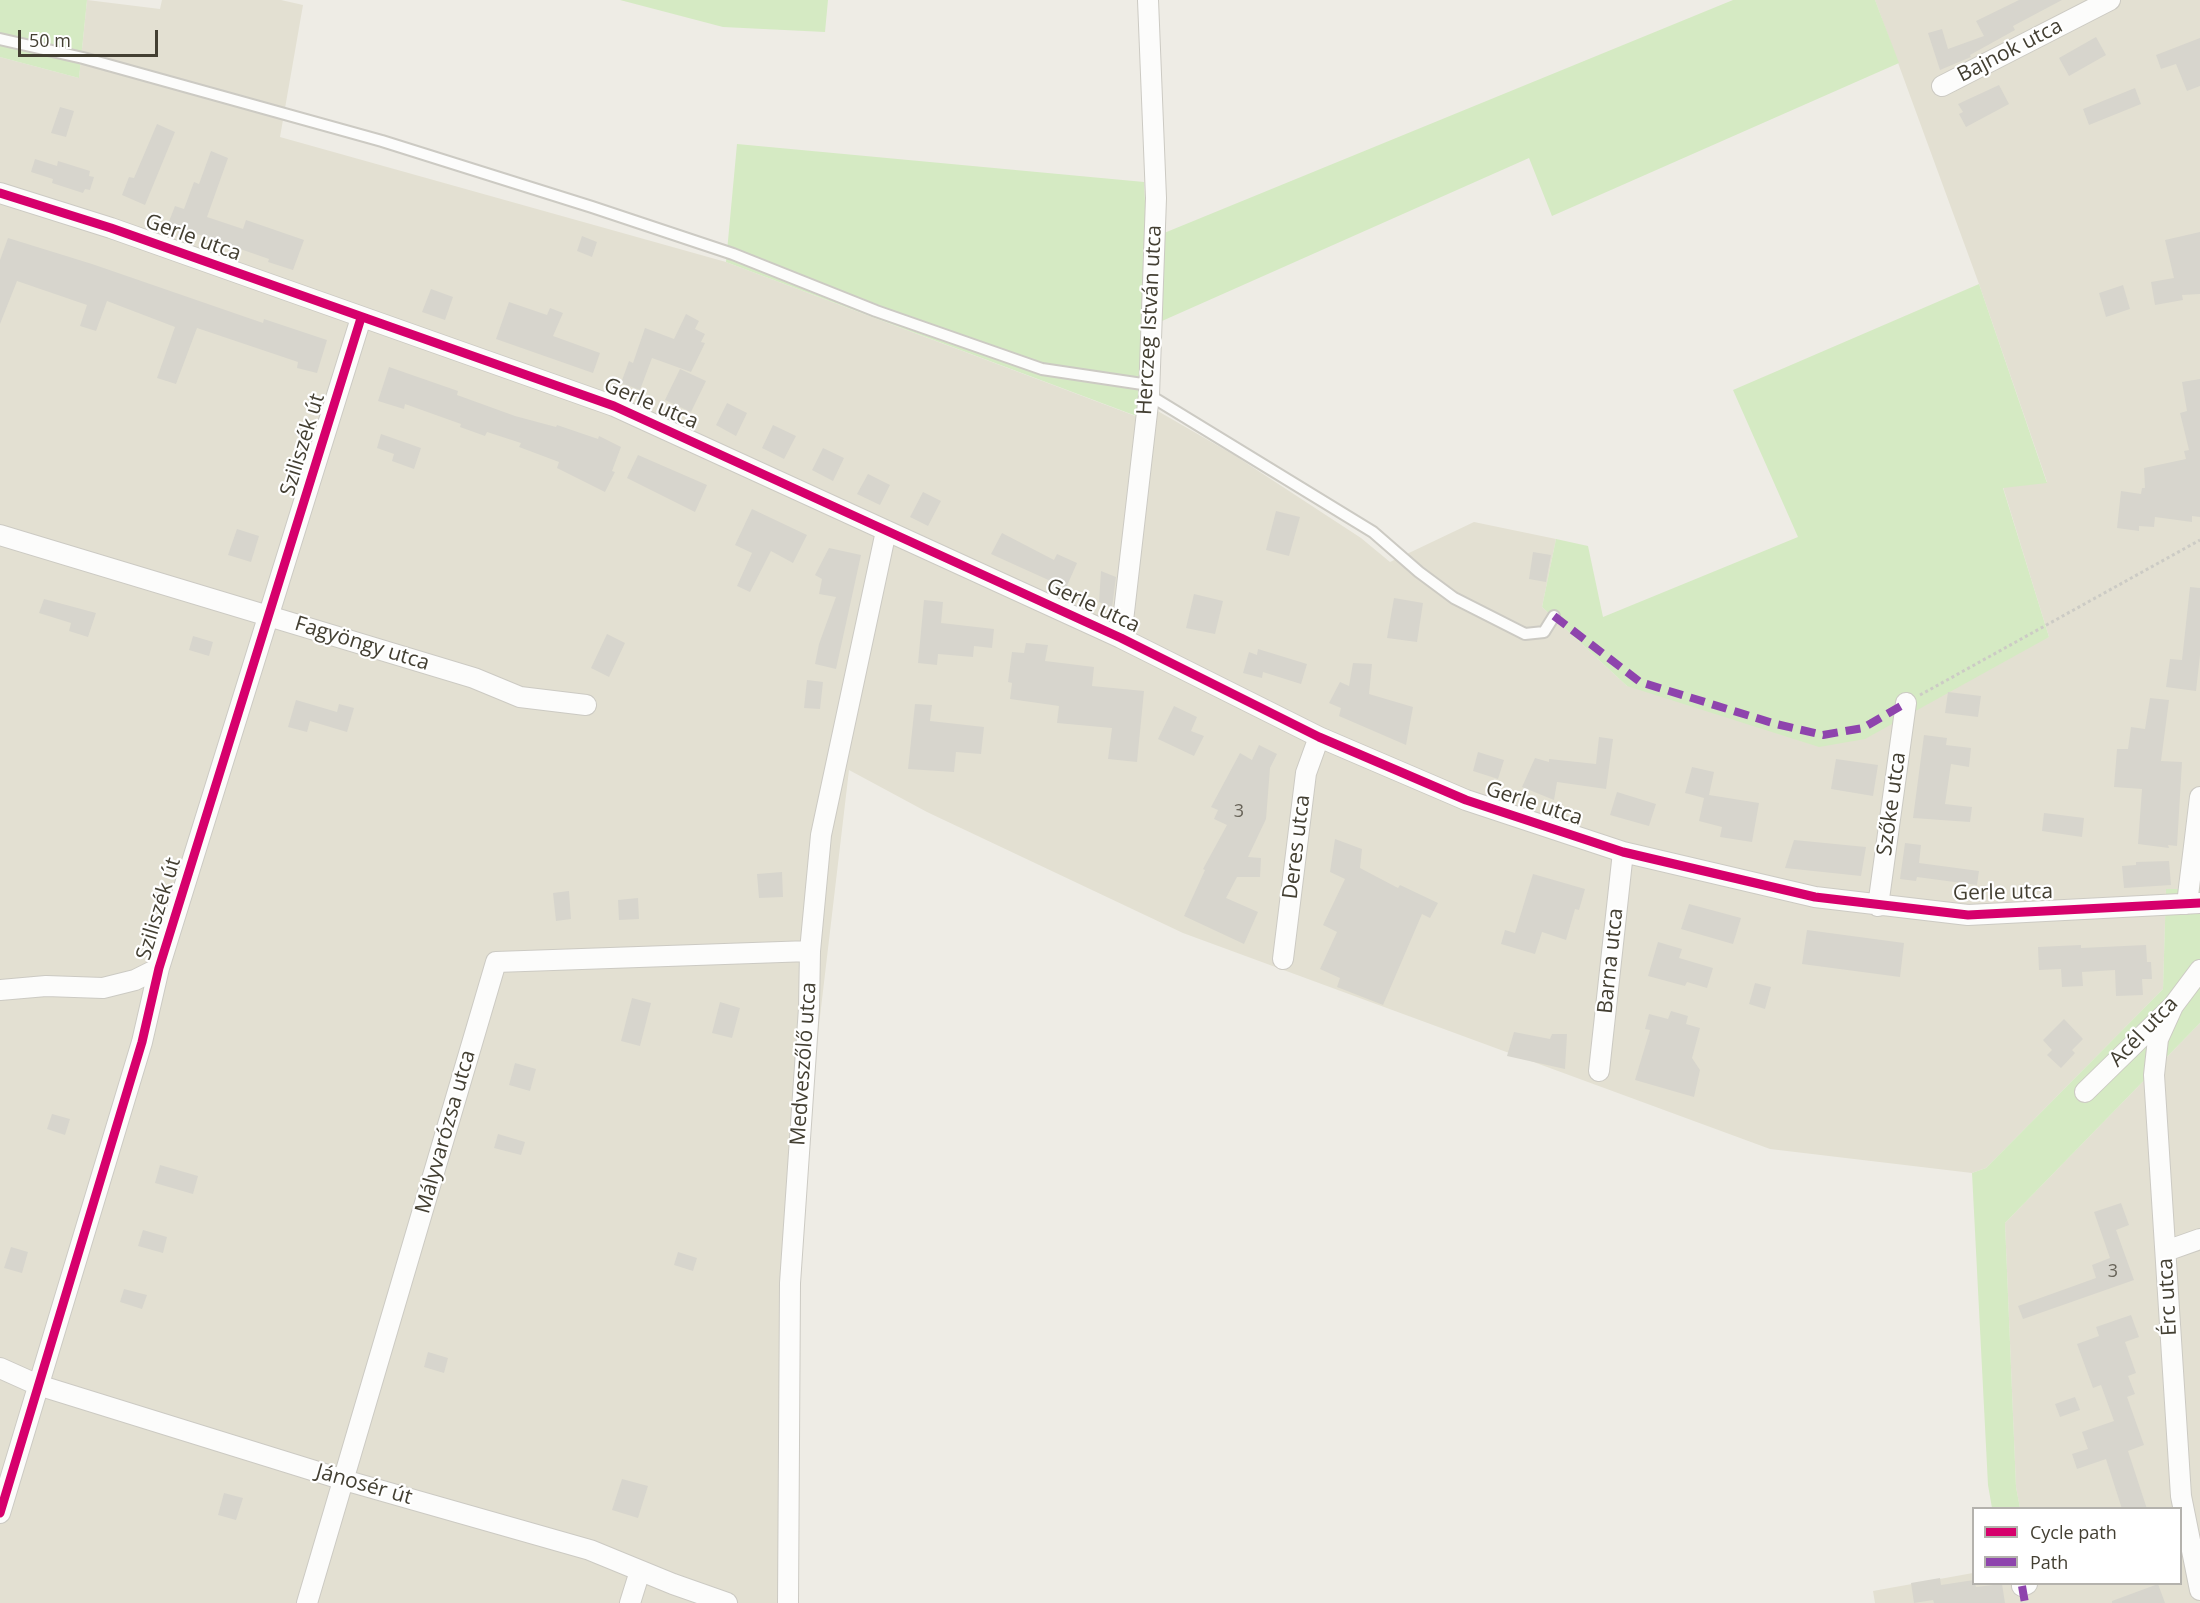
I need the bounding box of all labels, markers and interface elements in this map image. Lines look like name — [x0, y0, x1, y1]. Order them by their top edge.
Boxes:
street label: Bajnok utca — [1953, 14, 2067, 88]
scale bar — [21, 18, 160, 56]
text: 50 m — [29, 28, 71, 52]
street label: Gerle utca — [142, 209, 244, 267]
street label: Herczeg István utca — [1132, 224, 1168, 416]
street label: Gerle utca — [600, 373, 702, 435]
street label: Sziliszék út — [275, 391, 331, 499]
street label: Gerle utca — [1042, 573, 1144, 639]
street label: Fagyöngy utca — [292, 612, 432, 676]
street label: Szőke utca — [1872, 751, 1912, 857]
street label: Gerle utca — [1482, 777, 1586, 831]
street label: Deres utca — [1278, 793, 1316, 901]
house number: 3 — [1234, 801, 1244, 823]
street label: Sziliszék út — [131, 855, 187, 963]
street label: Gerle utca — [1953, 880, 2053, 906]
street label: Barna utca — [1593, 907, 1629, 1015]
street label: Medveszőlő utca — [786, 981, 822, 1147]
street label: Acél utca — [2104, 992, 2184, 1072]
street label: Mályvarózsa utca — [411, 1047, 481, 1217]
street label: Érc utca — [2153, 1257, 2183, 1337]
house number: 3 — [2108, 1261, 2118, 1283]
street label: Jánosér út — [313, 1459, 415, 1511]
legend — [1972, 1507, 2182, 1585]
text: Cycle path — [2030, 1520, 2117, 1544]
text: Path — [2030, 1550, 2068, 1574]

